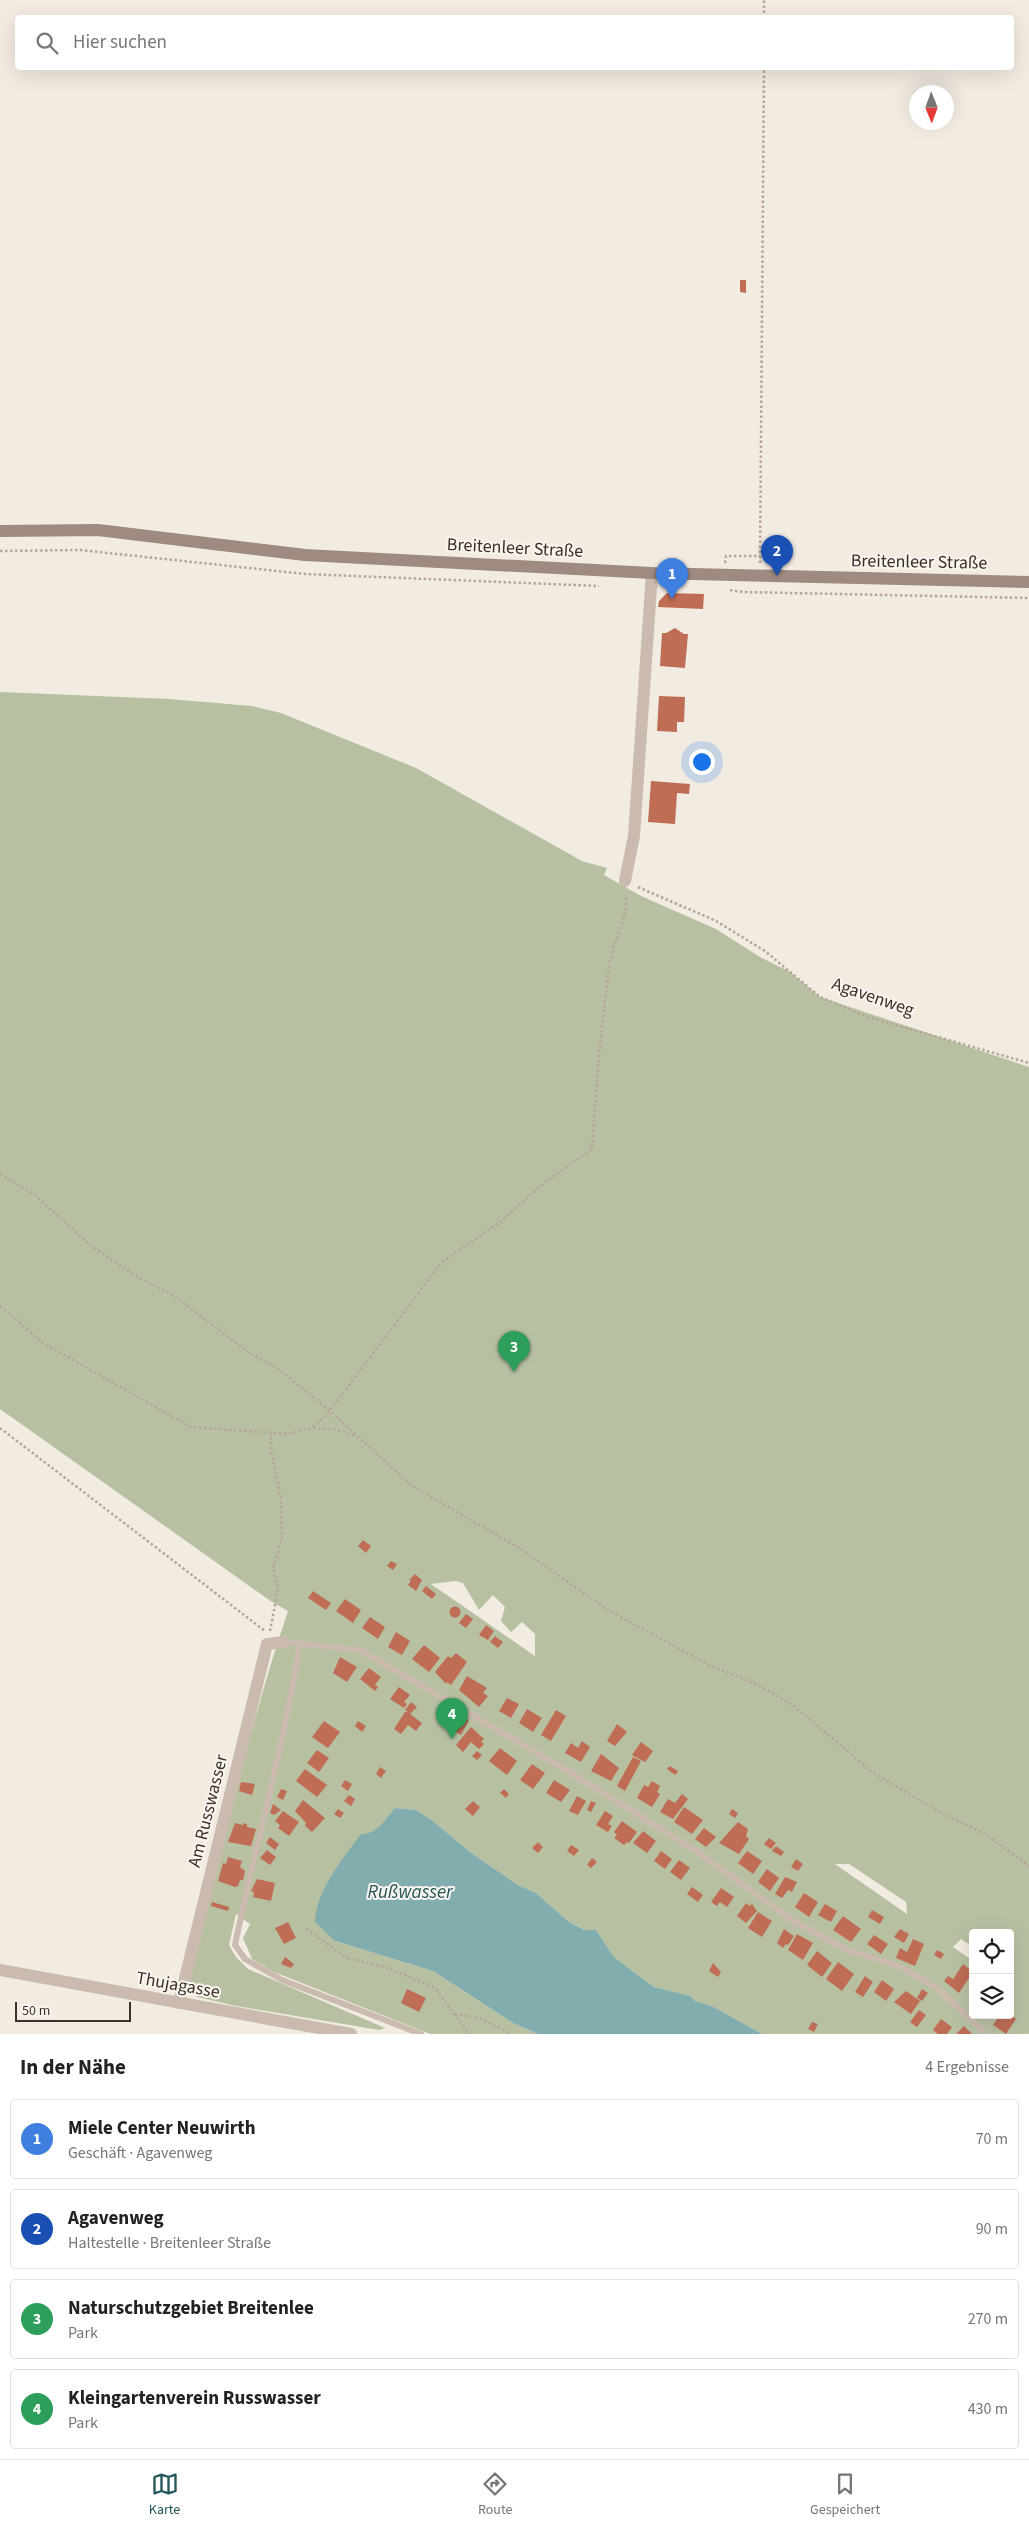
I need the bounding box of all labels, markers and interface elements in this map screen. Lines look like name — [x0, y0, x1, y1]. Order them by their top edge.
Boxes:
search box — [15, 15, 1014, 70]
icon: search — [33, 29, 61, 57]
text: Hier suchen — [73, 29, 167, 56]
north arrow — [909, 85, 954, 130]
street label: Breitenleer Straße — [446, 532, 584, 564]
pin: 2 — [761, 535, 793, 576]
street label: Breitenleer Straße — [851, 548, 987, 576]
pin: 1 — [656, 558, 688, 599]
your location — [689, 749, 715, 775]
street label: Agavenweg — [829, 971, 917, 1023]
pin: 3 — [498, 1331, 530, 1372]
pin: 4 — [436, 1698, 468, 1739]
street label: Am Russwasser — [182, 1751, 234, 1870]
water label: Rußwasser — [367, 1879, 454, 1906]
map controls — [969, 1929, 1014, 2019]
button: locate — [969, 1929, 1014, 1974]
street label: Thujagasse — [134, 1965, 222, 2005]
button: layers — [969, 1974, 1014, 2019]
scale bar — [15, 1999, 131, 2022]
text: 50 m — [22, 2001, 50, 2021]
text: In der Nähe — [20, 2052, 126, 2082]
text: 4 Ergebnisse — [925, 2056, 1009, 2078]
text: Miele Center Neuwirth — [68, 2115, 256, 2142]
text: 1 — [33, 2128, 41, 2150]
text: 70 m — [976, 2128, 1008, 2150]
text: Geschäft · Agavenweg — [68, 2142, 212, 2164]
text: Agavenweg — [68, 2205, 164, 2232]
text: 2 — [33, 2218, 41, 2240]
text: 90 m — [976, 2218, 1008, 2240]
text: Haltestelle · Breitenleer Straße — [68, 2232, 271, 2254]
text: Naturschutzgebiet Breitenlee — [68, 2295, 314, 2322]
text: 3 — [33, 2308, 41, 2330]
text: 270 m — [968, 2308, 1008, 2330]
text: Park — [68, 2322, 98, 2344]
text: Kleingartenverein Russwasser — [68, 2385, 321, 2412]
text: 4 — [33, 2398, 41, 2420]
text: 430 m — [968, 2398, 1008, 2420]
text: Park — [68, 2412, 98, 2434]
tab: Karte — [149, 2470, 180, 2520]
tab: Route — [478, 2470, 512, 2520]
tab: Gespeichert — [810, 2470, 880, 2520]

